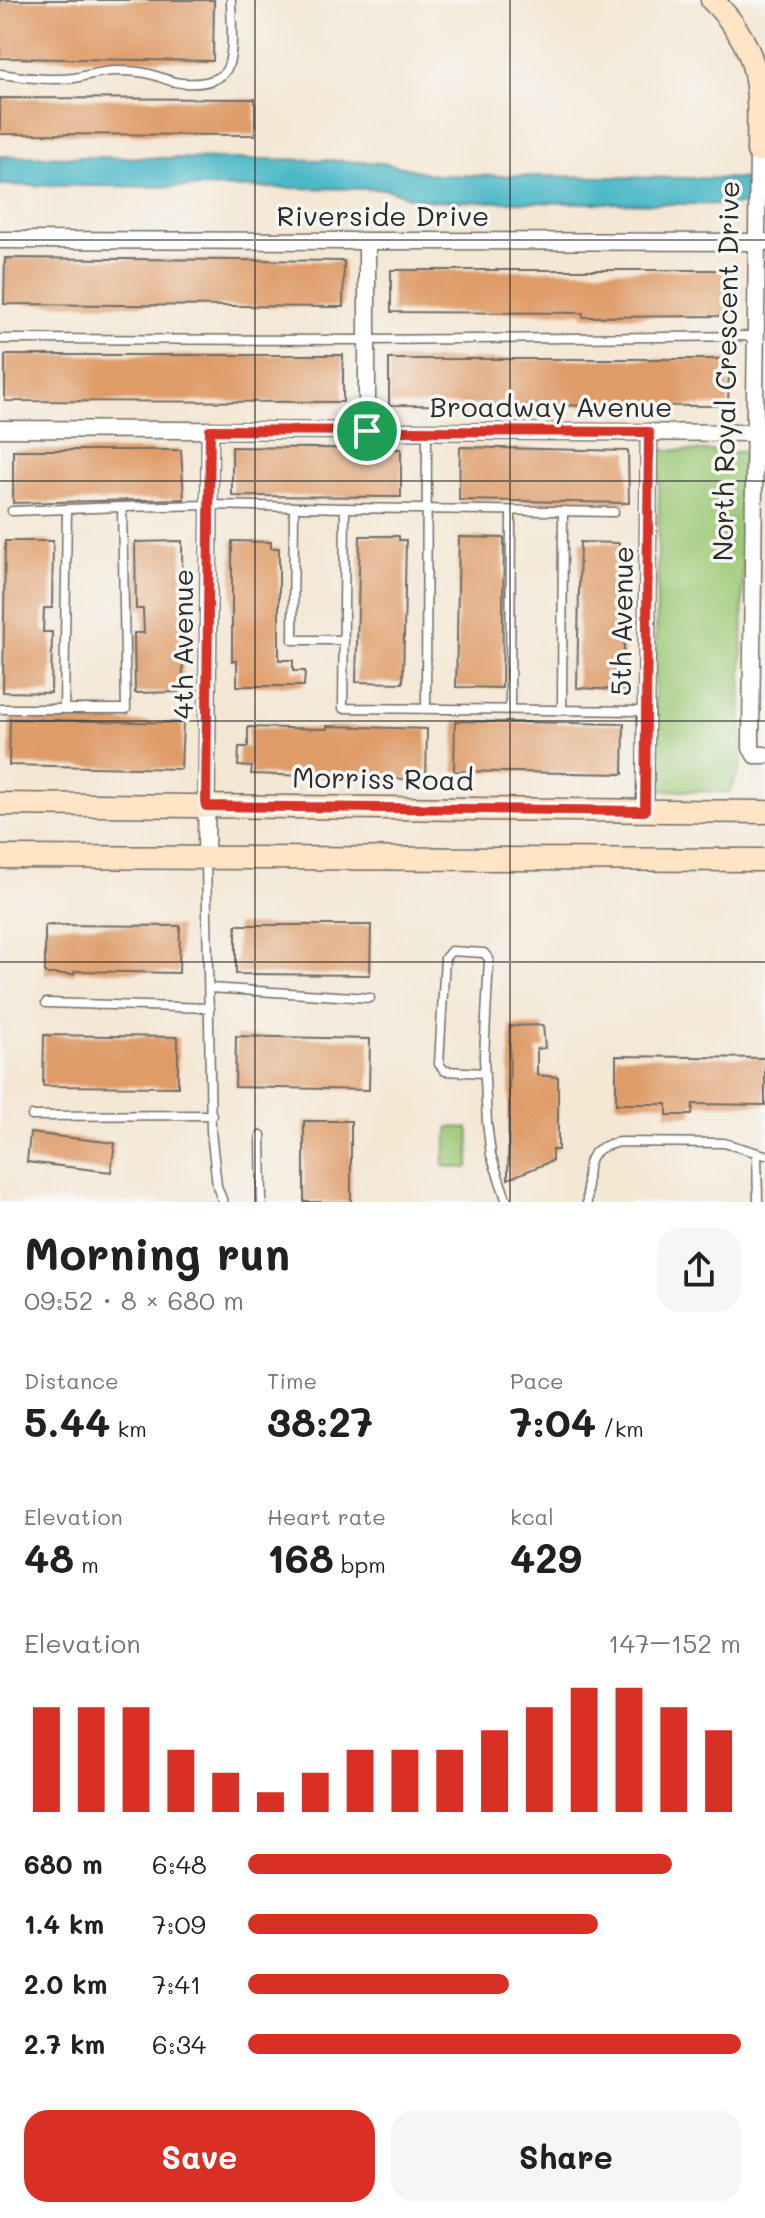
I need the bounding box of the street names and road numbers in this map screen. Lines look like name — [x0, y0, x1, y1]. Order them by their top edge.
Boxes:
street label: North Royal Crescent Drive — [704, 180, 746, 562]
street label: Riverside Drive — [277, 197, 489, 233]
street label: Broadway Avenue — [430, 388, 672, 424]
street label: 5th Avenue — [602, 546, 640, 696]
street label: 4th Avenue — [164, 569, 200, 719]
street label: Morriss Road — [292, 758, 474, 798]

